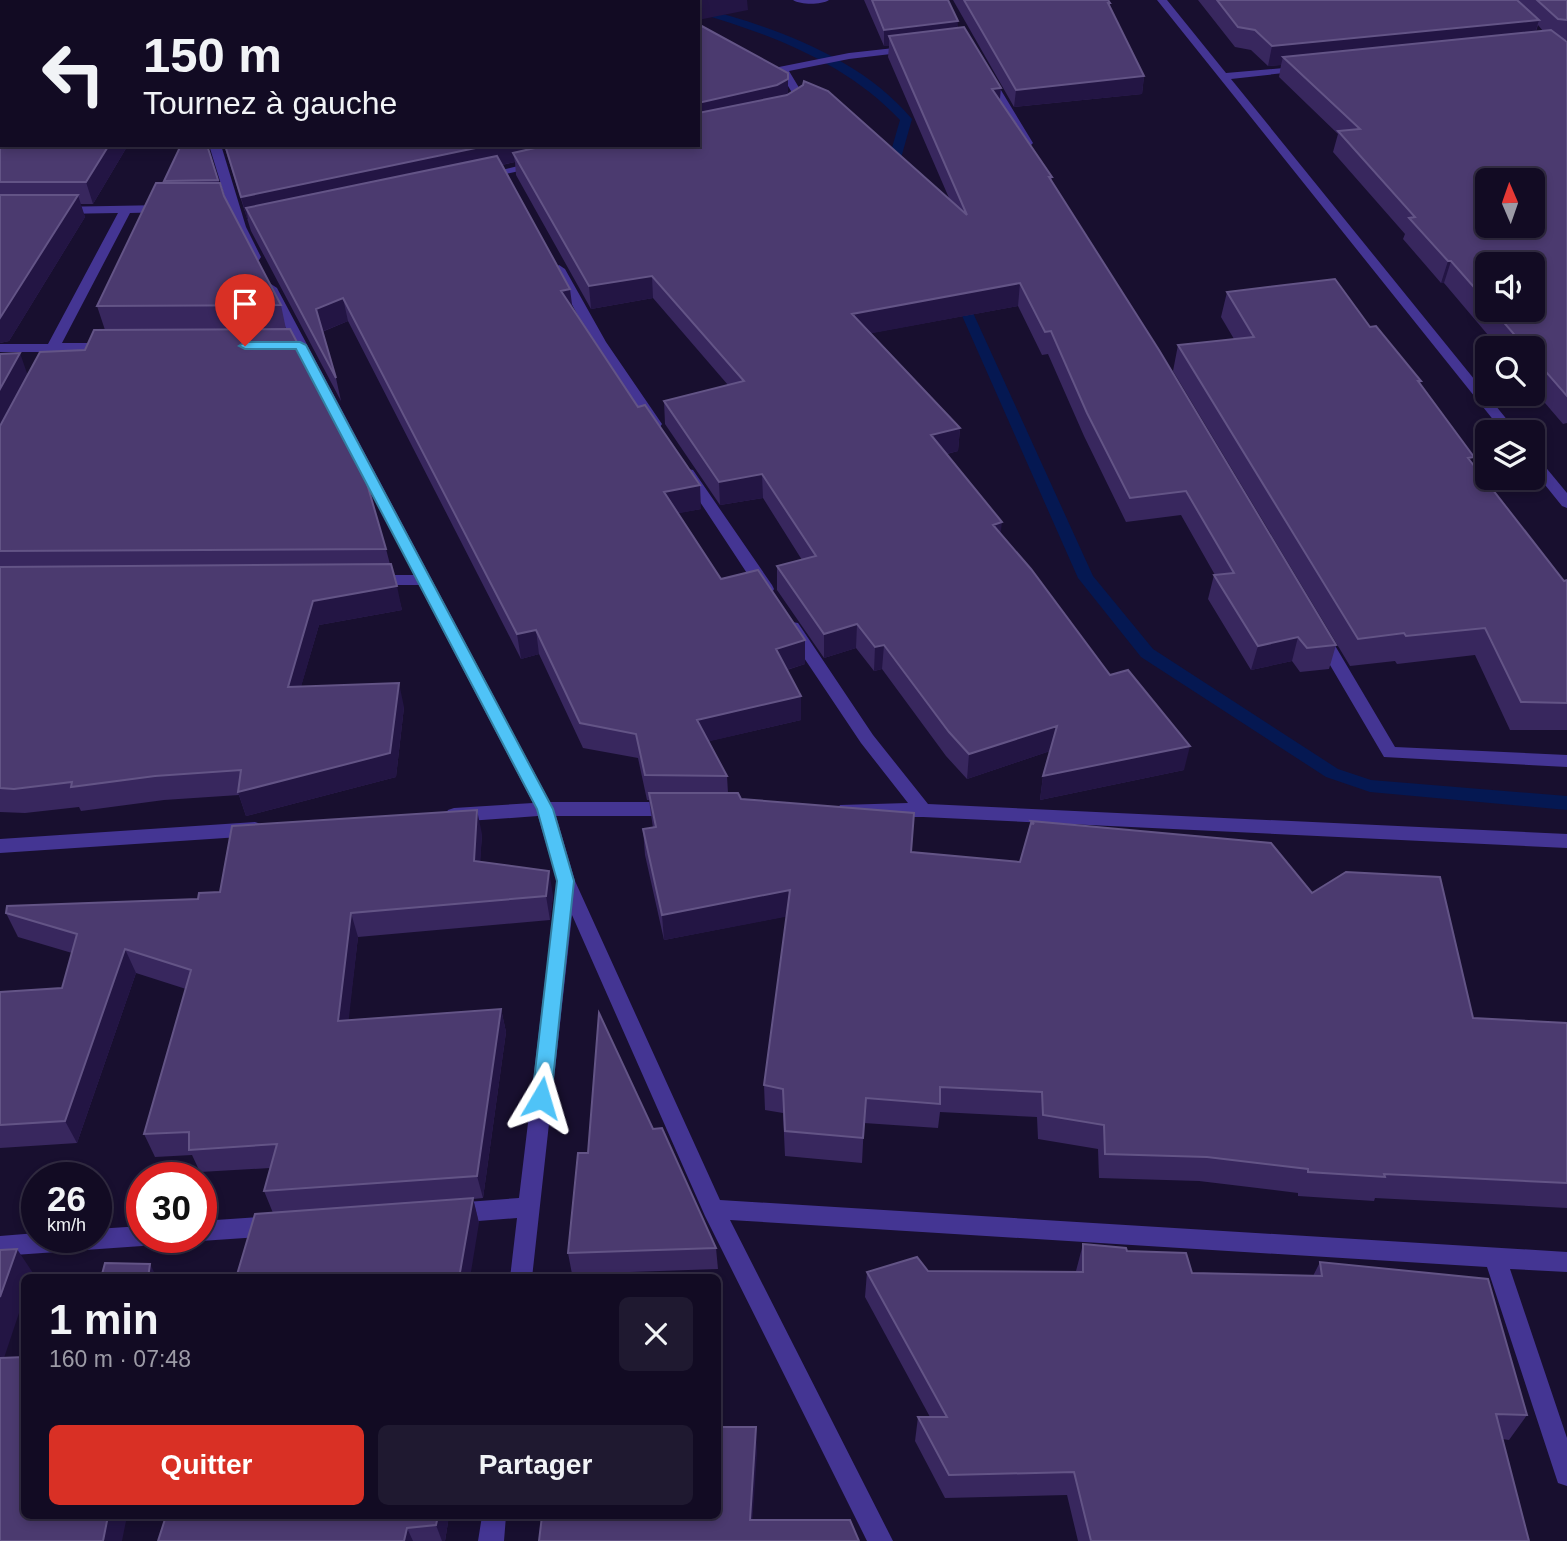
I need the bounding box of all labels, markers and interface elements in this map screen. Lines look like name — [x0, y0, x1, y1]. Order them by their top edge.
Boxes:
icon: left — [28, 28, 119, 119]
text: 150 m — [143, 28, 282, 82]
text: Tournez à gauche — [143, 85, 397, 121]
north arrow — [1475, 168, 1545, 238]
map controls — [1475, 168, 1545, 490]
button: sound — [1475, 252, 1545, 322]
pin — [215, 274, 275, 346]
icon: arrive — [226, 285, 264, 323]
button: search — [1475, 336, 1545, 406]
button: layers — [1475, 420, 1545, 490]
position arrow — [504, 1061, 578, 1135]
speed limit sign: 30 — [126, 1162, 217, 1253]
text: 26 — [47, 1179, 86, 1218]
text: km/h — [47, 1215, 86, 1235]
text: 1 min — [49, 1296, 159, 1343]
button: close — [619, 1297, 693, 1371]
text: 160 m · 07:48 — [49, 1346, 191, 1372]
button: Quitter — [49, 1425, 364, 1505]
button: Partager — [378, 1425, 693, 1505]

